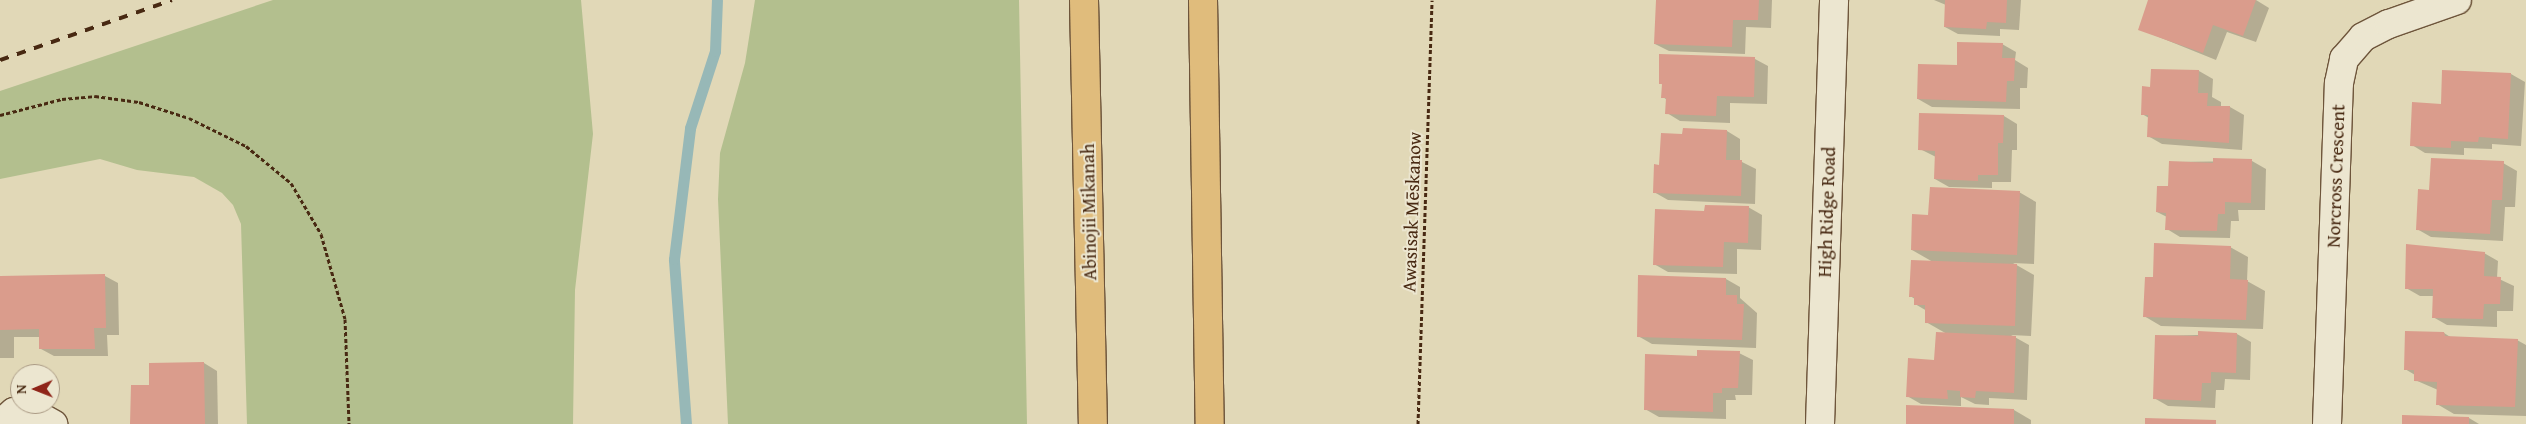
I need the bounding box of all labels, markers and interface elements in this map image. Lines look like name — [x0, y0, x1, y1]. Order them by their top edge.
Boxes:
street label: Norcross Crescent — [2322, 104, 2350, 248]
street label: Awasisak Mēskanow — [1398, 131, 1426, 293]
street label: Abinojii Mikanah — [1076, 143, 1102, 281]
street label: High Ridge Road — [1813, 146, 1841, 278]
north arrow — [10, 364, 60, 414]
text: N — [11, 384, 31, 394]

